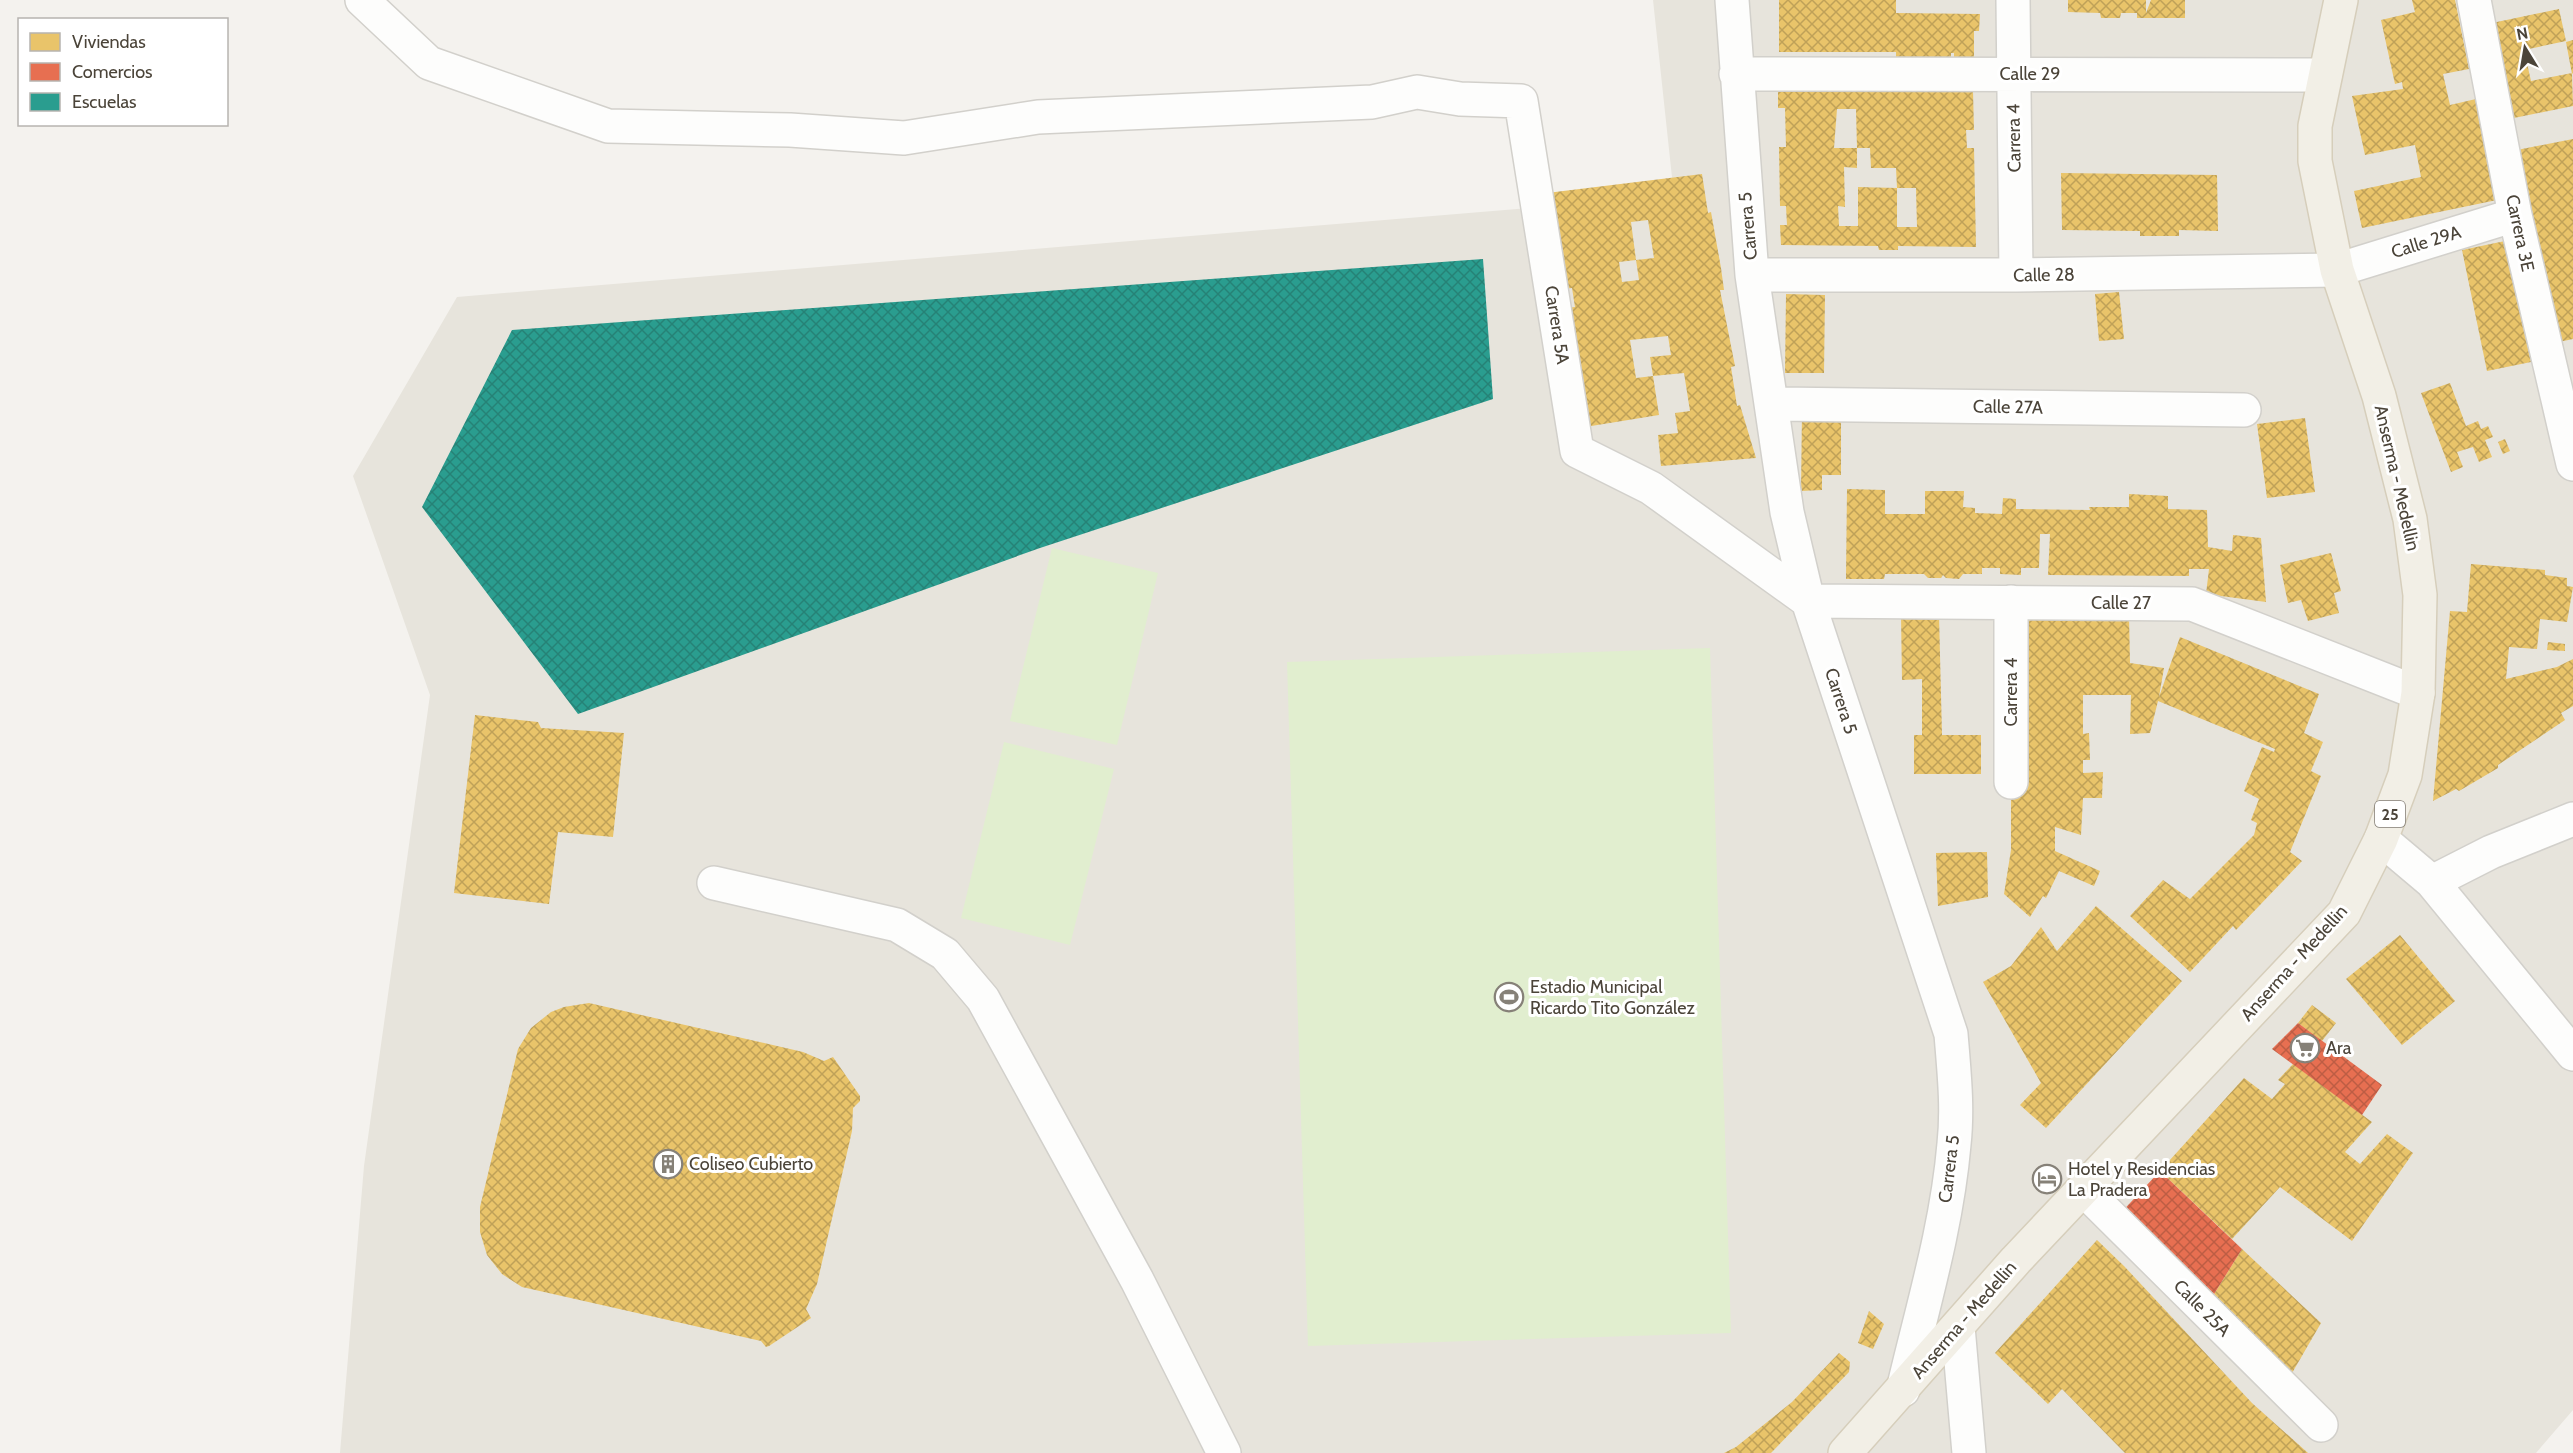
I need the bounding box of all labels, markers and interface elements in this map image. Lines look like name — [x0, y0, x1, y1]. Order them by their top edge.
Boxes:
legend — [18, 18, 228, 126]
north arrow — [2495, 18, 2555, 78]
text: N — [2515, 23, 2530, 44]
text: Viviendas — [72, 31, 146, 53]
text: Comercios — [72, 61, 153, 83]
street label: Calle 29 — [1999, 63, 2061, 85]
text: Escuelas — [72, 91, 137, 113]
street label: Carrera 4 — [2002, 103, 2026, 173]
street label: Carrera 5 — [1734, 191, 1762, 261]
street label: Carrera 3E — [2501, 193, 2539, 273]
street label: Calle 29A — [2388, 221, 2464, 263]
street label: Calle 28 — [2013, 263, 2075, 287]
street label: Carrera 5A — [1540, 284, 1574, 366]
street label: Calle 27A — [1973, 395, 2043, 419]
street label: Anserma - Medellin — [2370, 403, 2424, 553]
street label: Calle 27 — [2091, 592, 2151, 614]
street label: Carrera 4 — [2000, 658, 2022, 726]
street label: Carrera 5 — [1820, 665, 1862, 737]
road number: 25 — [2375, 801, 2405, 827]
street label: Anserma - Medellin — [2236, 900, 2352, 1026]
place label: Estadio Municipal Ricardo Tito González — [1530, 976, 1695, 1019]
sports icon: Estadio Municipal Ricardo Tito González — [1493, 981, 1525, 1013]
supermarket icon: Ara — [2289, 1032, 2321, 1064]
place label: Ara — [2326, 1037, 2352, 1059]
street label: Carrera 5 — [1934, 1134, 1964, 1204]
building icon: Coliseo Cubierto — [652, 1148, 684, 1180]
place label: Coliseo Cubierto — [689, 1153, 813, 1175]
place label: Hotel y Residencias La Pradera — [2068, 1158, 2215, 1201]
hotel icon: Hotel y Residencias La Pradera — [2031, 1163, 2063, 1195]
street label: Anserma - Medellin — [1907, 1257, 2021, 1383]
street label: Calle 25A — [2169, 1275, 2235, 1341]

